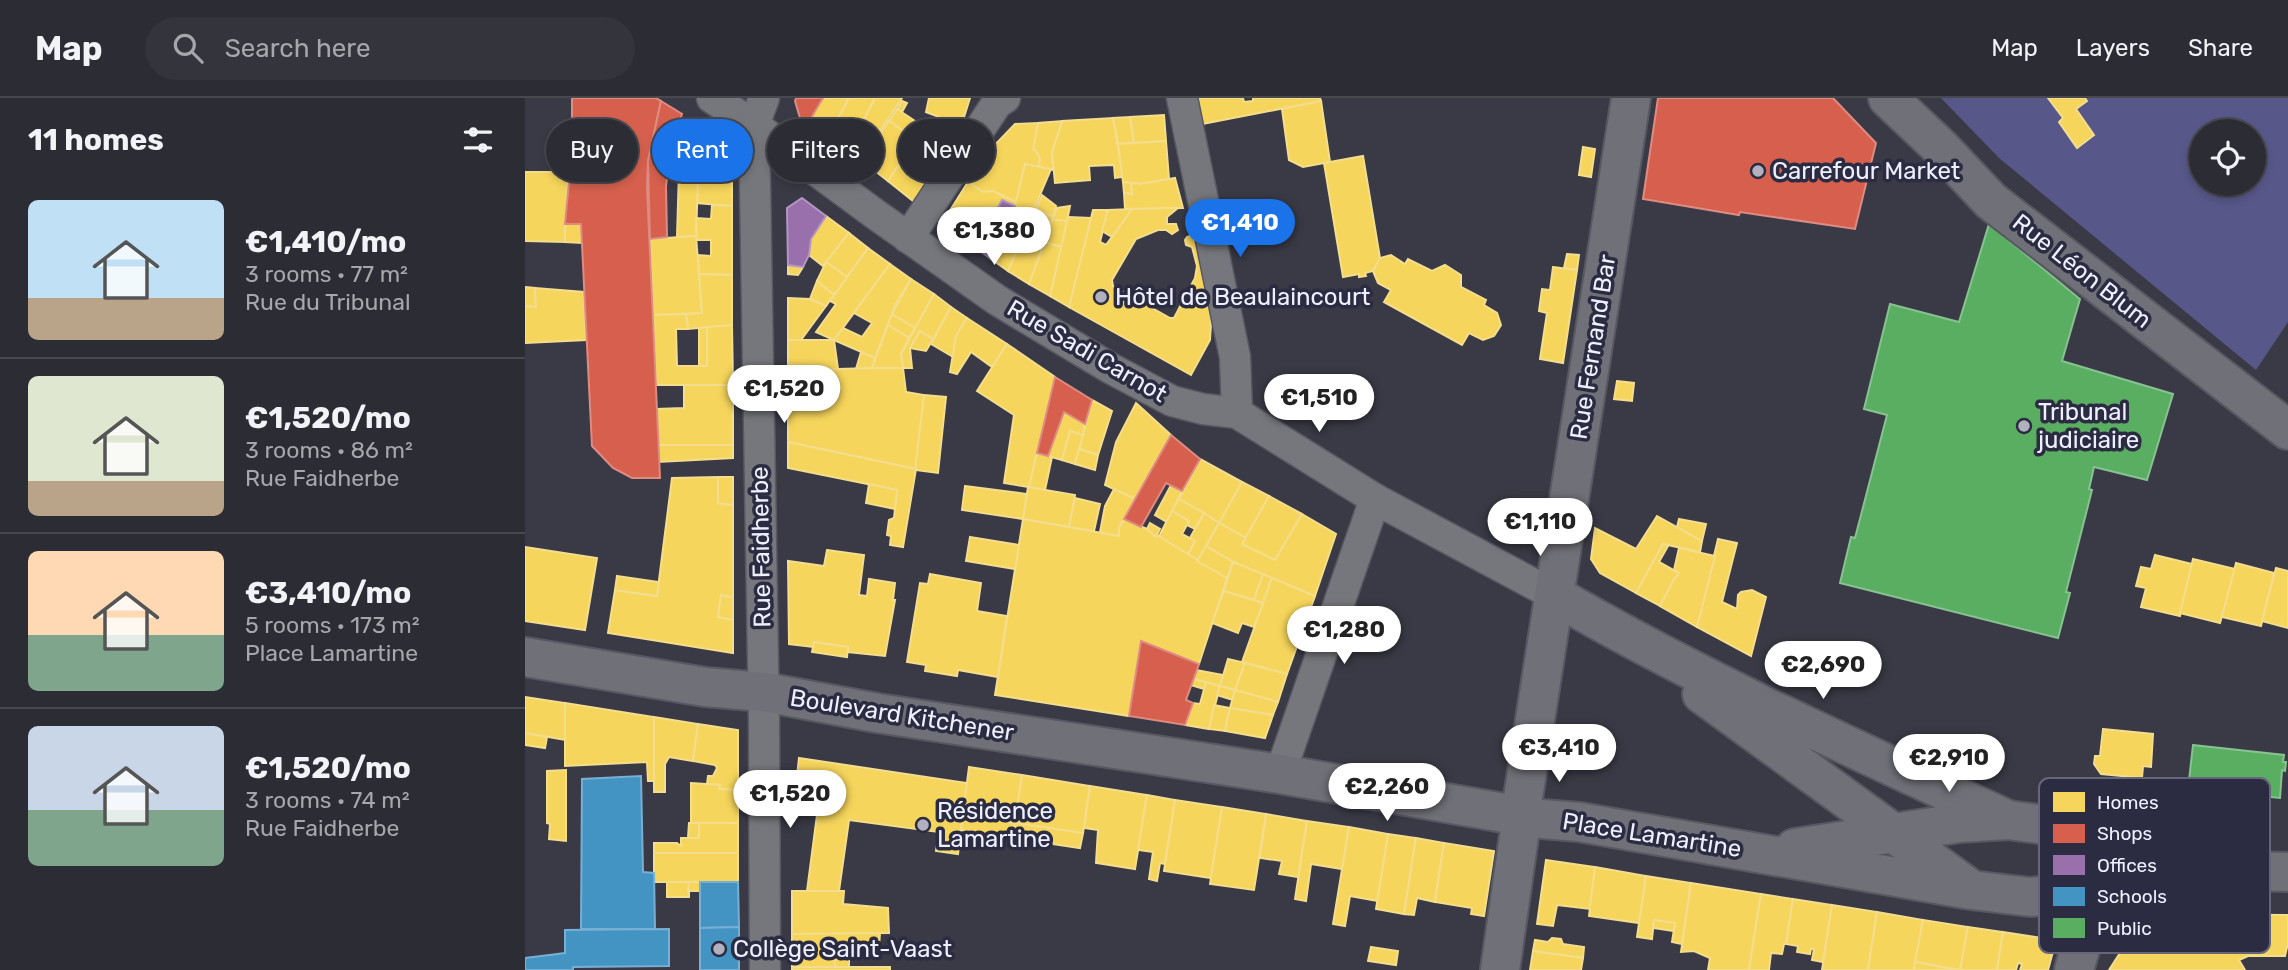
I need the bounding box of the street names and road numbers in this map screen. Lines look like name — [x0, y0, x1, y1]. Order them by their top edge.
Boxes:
street label: Rue Léon Blum — [2007, 208, 2157, 334]
street label: Rue Fernand Bar — [1565, 253, 1621, 441]
street label: Rue Sadi Carnot — [1002, 294, 1172, 408]
street label: Rue Faidherbe — [746, 466, 776, 628]
street label: Boulevard Kitchener — [788, 683, 1016, 747]
street label: Place Lamartine — [1561, 807, 1743, 863]

